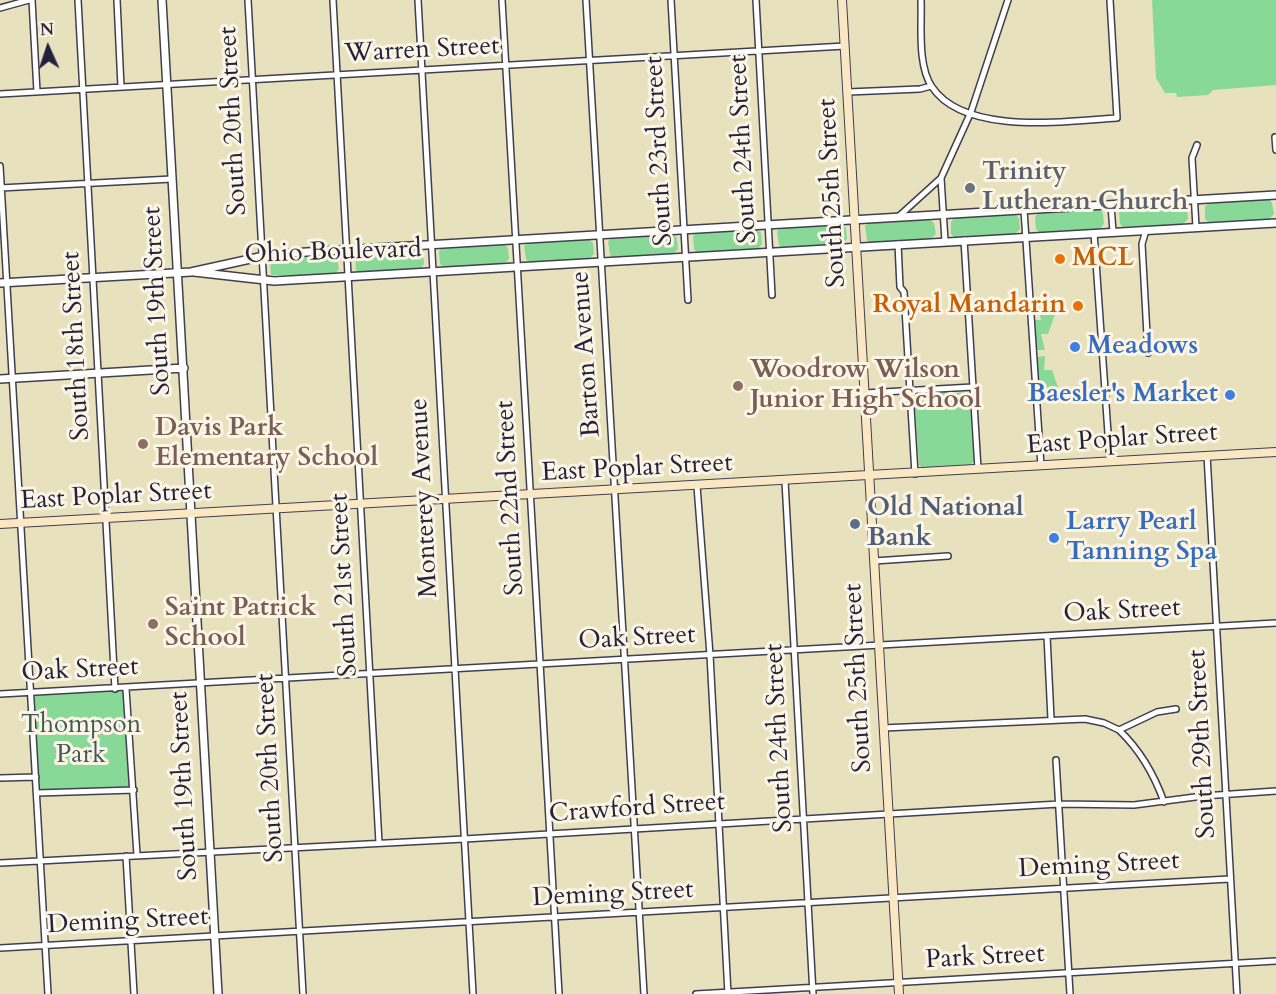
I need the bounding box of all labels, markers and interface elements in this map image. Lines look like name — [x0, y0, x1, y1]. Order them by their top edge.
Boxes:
north arrow — [18, 18, 78, 78]
text: N — [40, 19, 55, 41]
street label: South 20th Street — [213, 26, 255, 216]
street label: Warren Street — [344, 31, 500, 71]
street label: South 24th Street — [723, 54, 765, 244]
street label: South 23rd Street — [639, 55, 681, 247]
street label: South 25th Street — [812, 98, 854, 288]
place label: Trinity Lutheran Church — [982, 157, 1188, 218]
marker: Trinity Lutheran Church — [963, 181, 977, 195]
street label: South 19th Street — [137, 206, 179, 396]
street label: Ohio Boulevard — [244, 234, 422, 272]
place label: MCL — [1072, 243, 1134, 275]
street label: South 18th Street — [56, 251, 98, 441]
marker: MCL — [1053, 252, 1067, 266]
street label: Barton Avenue — [566, 270, 608, 438]
place label: Royal Mandarin — [873, 290, 1066, 322]
marker: Royal Mandarin — [1071, 299, 1085, 313]
place label: Meadows — [1087, 331, 1198, 363]
marker: Meadows — [1068, 340, 1082, 354]
place label: Woodrow Wilson Junior High School — [750, 355, 981, 416]
marker: Woodrow Wilson Junior High School — [731, 379, 745, 393]
place label: Baesler's Market — [1027, 379, 1218, 411]
marker: Baesler's Market — [1223, 388, 1237, 402]
street label: Monterey Avenue — [404, 397, 446, 599]
street label: South 22nd Street — [490, 400, 532, 596]
place label: Davis Park Elementary School — [155, 413, 378, 474]
street label: East Poplar Street — [1025, 418, 1219, 462]
marker: Davis Park Elementary School — [136, 437, 150, 451]
street label: East Poplar Street — [541, 448, 733, 490]
street label: East Poplar Street — [20, 476, 212, 518]
street label: South 21st Street — [325, 492, 365, 678]
place label: Old National Bank — [867, 493, 1024, 554]
place label: Larry Pearl Tanning Spa — [1066, 507, 1217, 568]
marker: Old National Bank — [848, 517, 862, 531]
marker: Larry Pearl Tanning Spa — [1047, 531, 1061, 545]
street label: South 25th Street — [838, 583, 880, 773]
place label: Saint Patrick School — [165, 593, 317, 654]
street label: Oak Street — [1063, 593, 1181, 631]
marker: Saint Patrick School — [146, 617, 160, 631]
street label: Oak Street — [578, 620, 696, 658]
street label: South 24th Street — [759, 643, 801, 833]
street label: South 29th Street — [1182, 649, 1224, 839]
street label: Oak Street — [21, 652, 139, 690]
street label: South 20th Street — [250, 673, 292, 863]
street label: South 19th Street — [164, 691, 206, 881]
park label: Thompson Park — [21, 710, 141, 772]
street label: Crawford Street — [548, 787, 726, 831]
street label: Deming Street — [1018, 846, 1180, 886]
street label: Deming Street — [532, 875, 694, 915]
street label: Deming Street — [47, 902, 209, 942]
street label: Park Street — [924, 939, 1046, 977]

